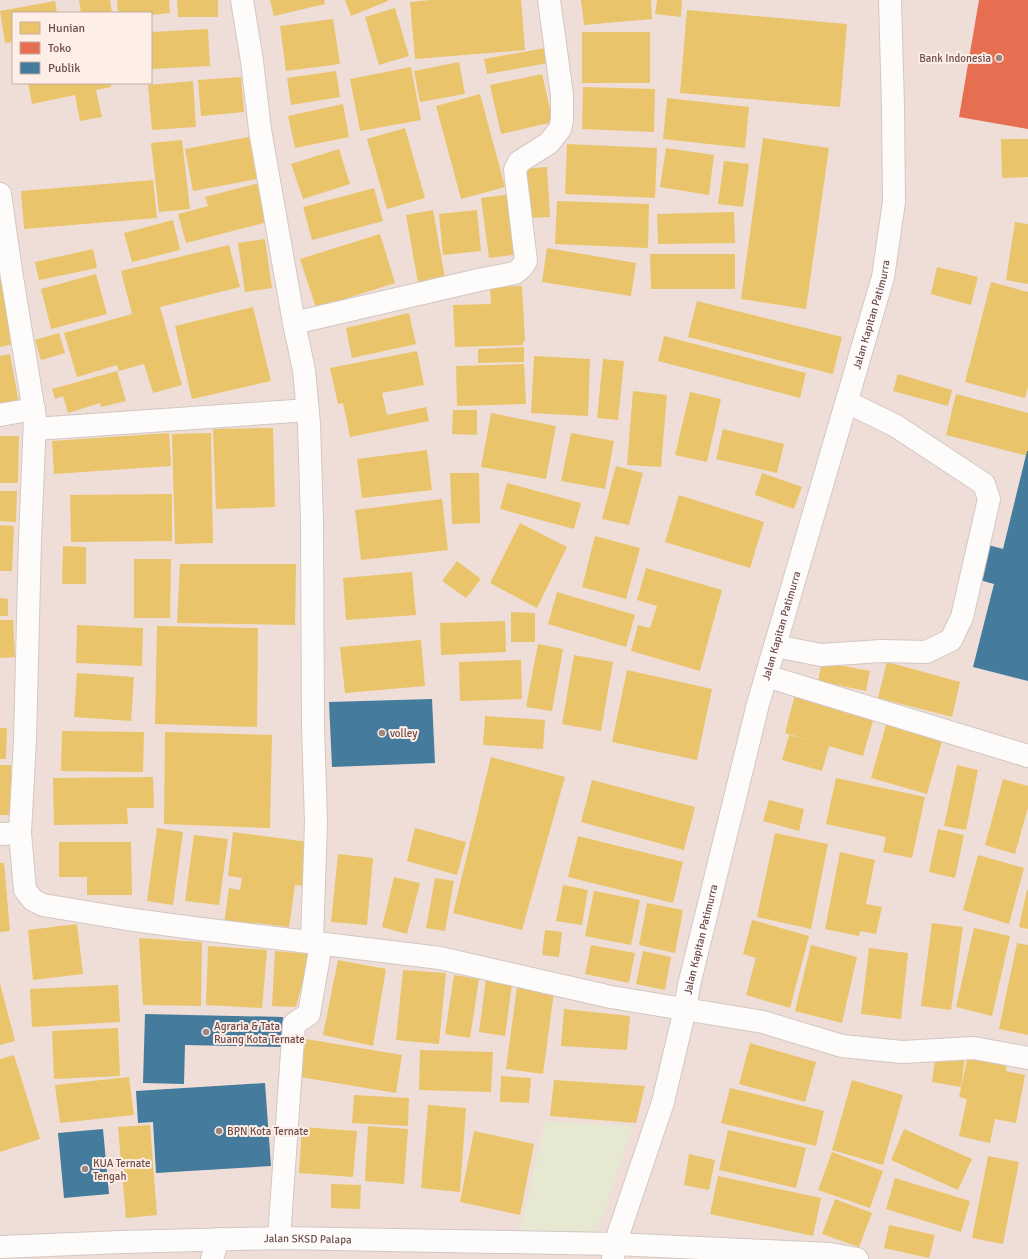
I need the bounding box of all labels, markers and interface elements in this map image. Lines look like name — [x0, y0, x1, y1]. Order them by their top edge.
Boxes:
legend — [12, 12, 152, 84]
text: Hunian — [48, 21, 85, 36]
text: Toko — [48, 41, 71, 56]
place label: Bank Indonesia — [919, 52, 991, 65]
marker: Bank Indonesia — [994, 53, 1004, 63]
text: Publik — [48, 61, 80, 76]
street label: Jalan Kapitan Patimurra — [850, 259, 893, 371]
street label: Jalan Kapitan Patimurra — [759, 569, 804, 682]
place label: volley — [390, 727, 418, 740]
marker: volley — [377, 728, 387, 738]
street label: Jalan Kapitan Patimurra — [682, 883, 721, 996]
place label: Agraria & Tata Ruang Kota Ternate — [214, 1020, 305, 1046]
marker: Agraria & Tata Ruang Kota Ternate — [201, 1027, 211, 1037]
place label: BPN Kota Ternate — [227, 1125, 308, 1138]
marker: BPN Kota Ternate — [214, 1126, 224, 1136]
place label: KUA Ternate Tengah — [93, 1157, 151, 1183]
marker: KUA Ternate Tengah — [80, 1164, 90, 1174]
street label: Jalan SKSD Palapa — [264, 1232, 352, 1246]

